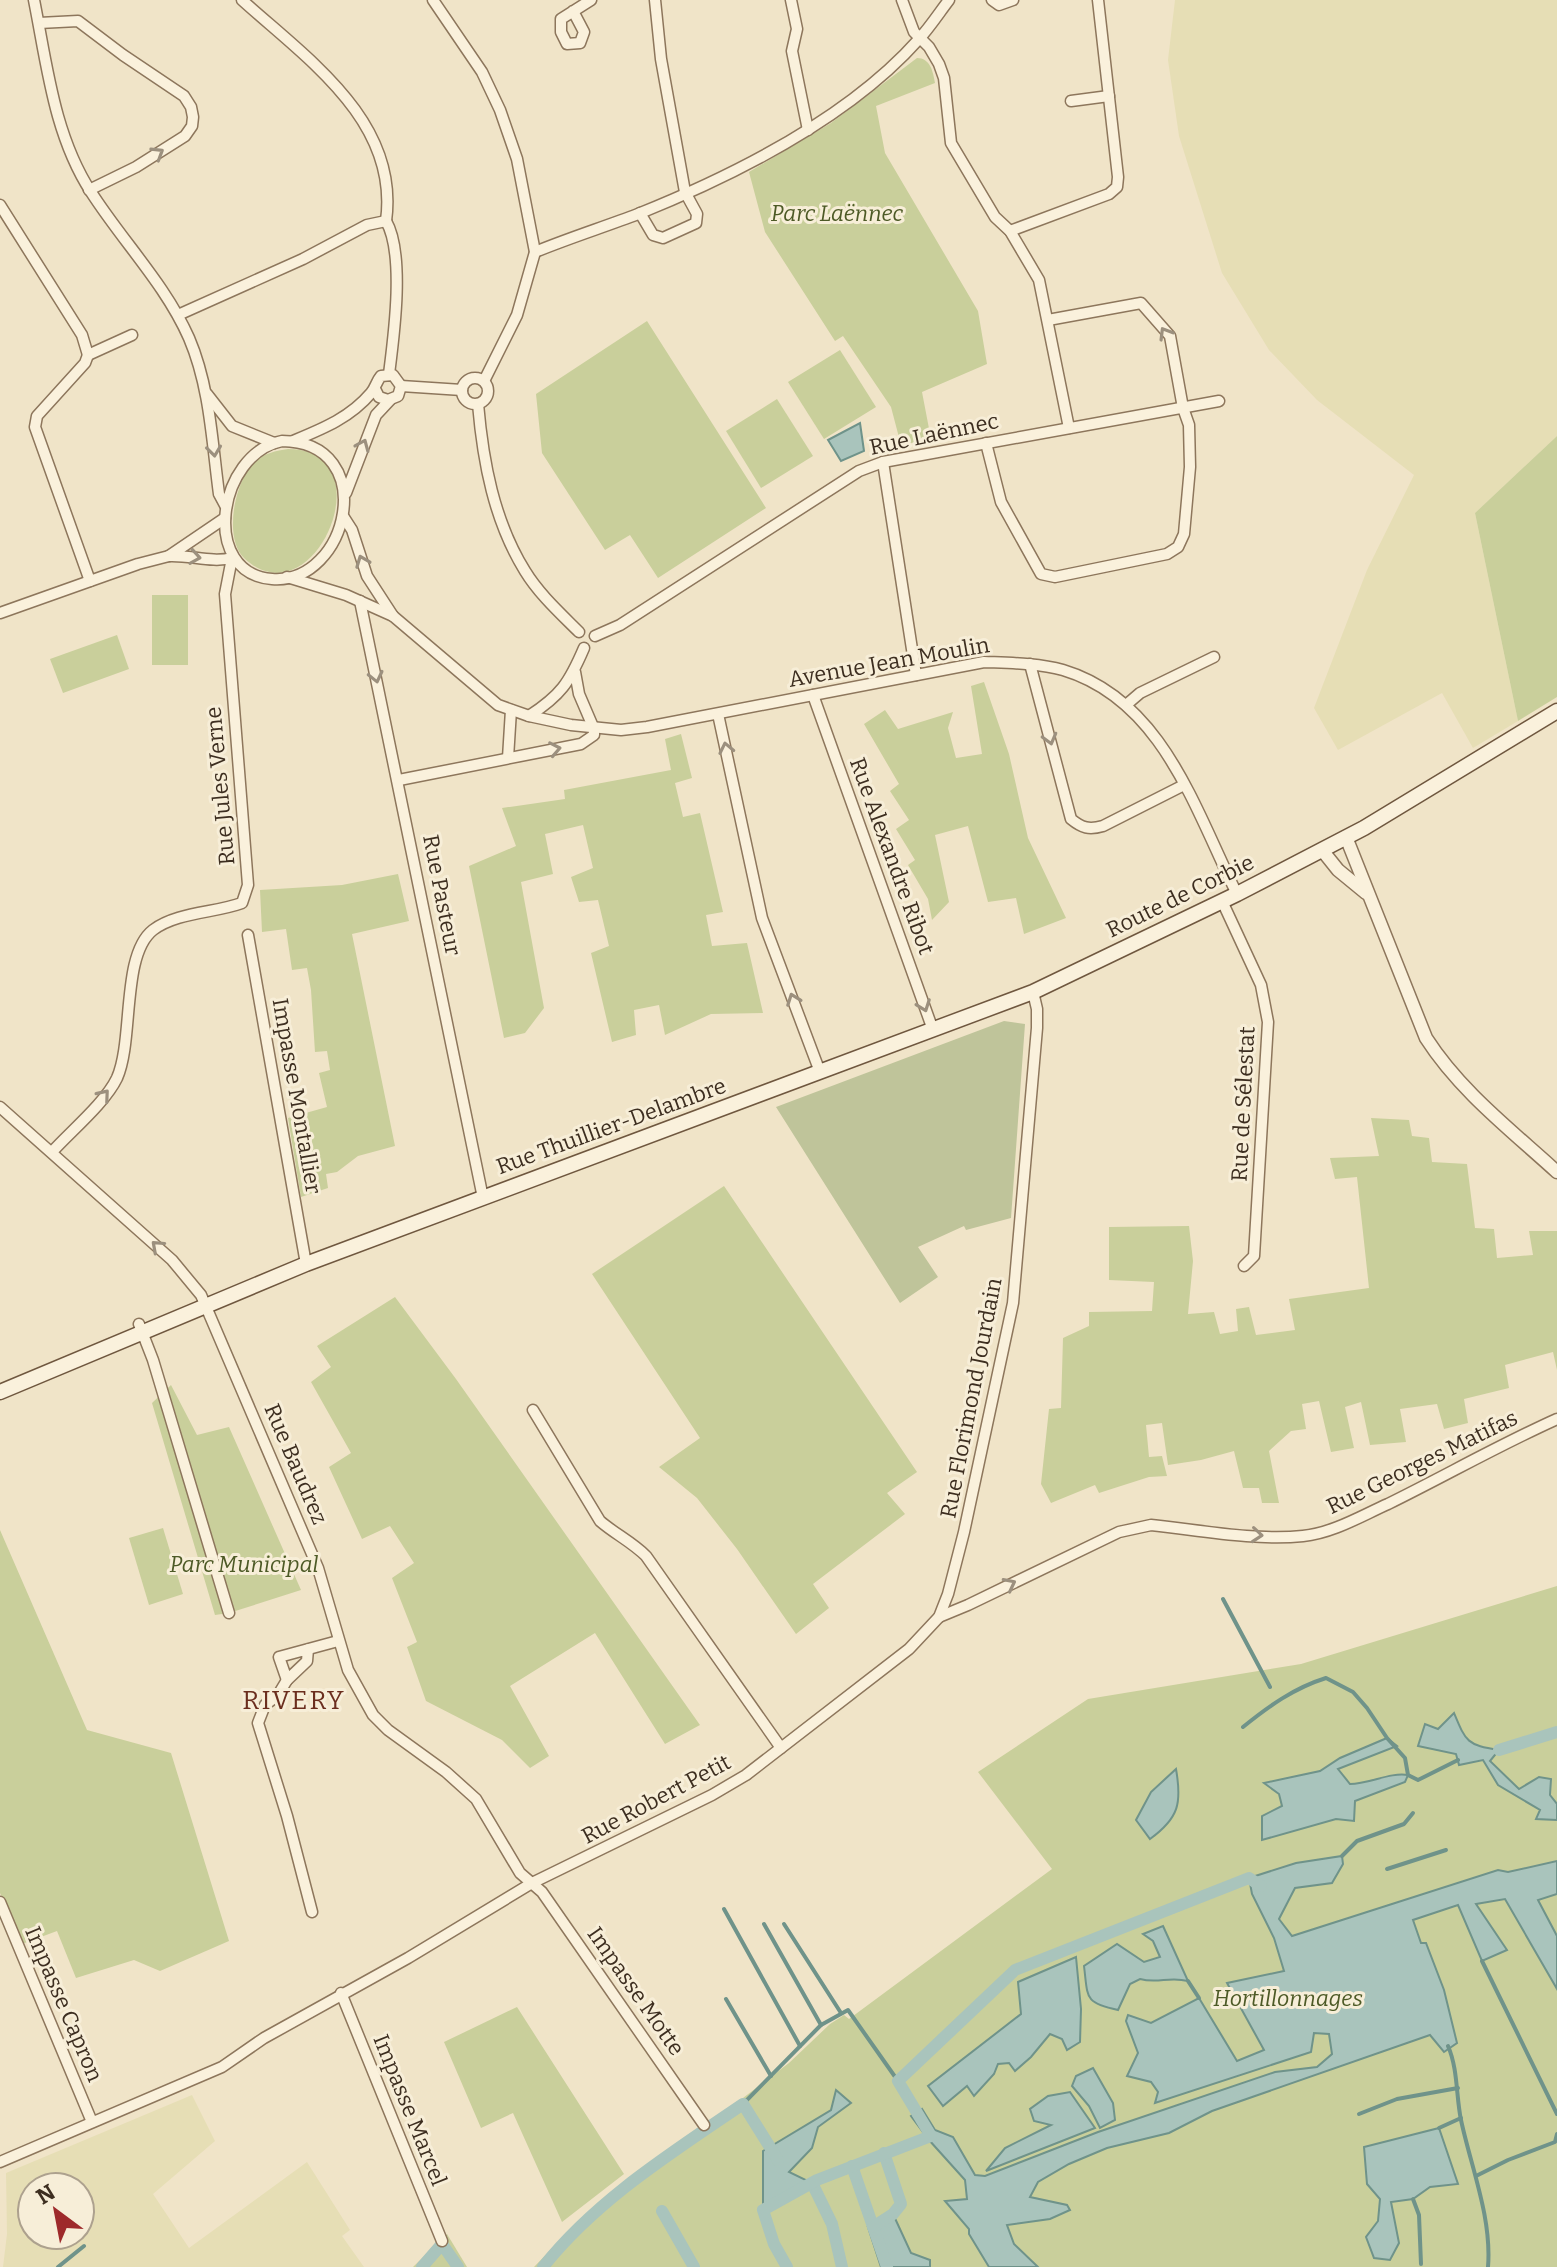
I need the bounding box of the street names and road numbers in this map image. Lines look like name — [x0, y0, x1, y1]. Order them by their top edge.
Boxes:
street label: Rue Laënnec — [867, 407, 1001, 461]
street label: Avenue Jean Moulin — [786, 631, 992, 693]
street label: Rue Jules Verne — [200, 706, 240, 866]
street label: Rue Alexandre Ribot — [844, 754, 940, 958]
street label: Rue Pasteur — [417, 832, 467, 958]
street label: Route de Corbie — [1102, 849, 1258, 943]
street label: Impasse Montallier — [267, 996, 328, 1196]
street label: Rue de Sélestat — [1225, 1026, 1261, 1182]
street label: Rue Thuillier-Delambre — [492, 1072, 730, 1180]
street label: Rue Florimond Jourdain — [934, 1276, 1008, 1520]
street label: Rue Baudrez — [258, 1400, 334, 1528]
street label: Rue Georges Matifas — [1322, 1404, 1522, 1520]
street label: Rue Robert Petit — [577, 1748, 735, 1850]
street label: Impasse Motte — [582, 1921, 690, 2061]
street label: Impasse Capron — [19, 1922, 109, 2086]
street label: Impasse Marcel — [367, 2030, 453, 2190]

